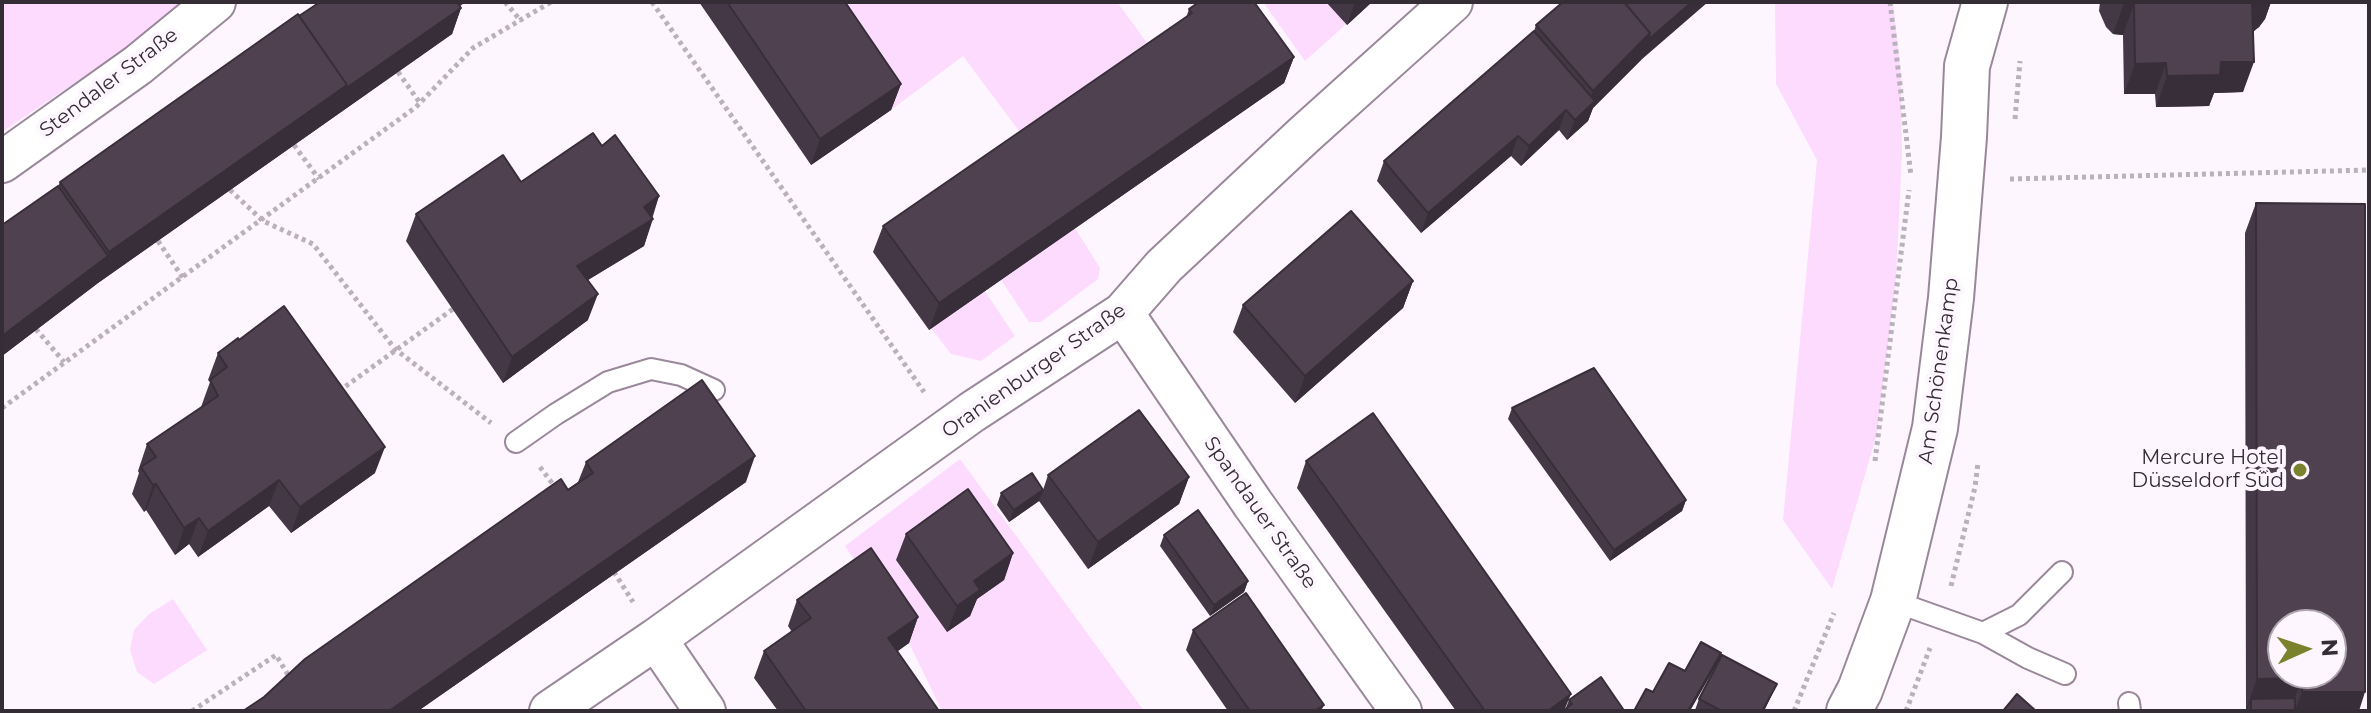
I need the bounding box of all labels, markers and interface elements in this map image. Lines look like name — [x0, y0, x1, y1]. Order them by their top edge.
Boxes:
street label: Stendaler Straße — [35, 23, 183, 143]
street label: Am Schönenkamp — [1914, 276, 1964, 466]
street label: Oranienburger Straße — [937, 298, 1131, 444]
street label: Spandauer Straße — [1199, 432, 1321, 594]
place label: Mercure Hotel Düsseldorf Süd — [2132, 446, 2284, 493]
marker: Mercure Hotel Düsseldorf Süd — [2291, 461, 2309, 479]
north arrow — [2267, 609, 2347, 689]
text: N — [2316, 638, 2343, 657]

